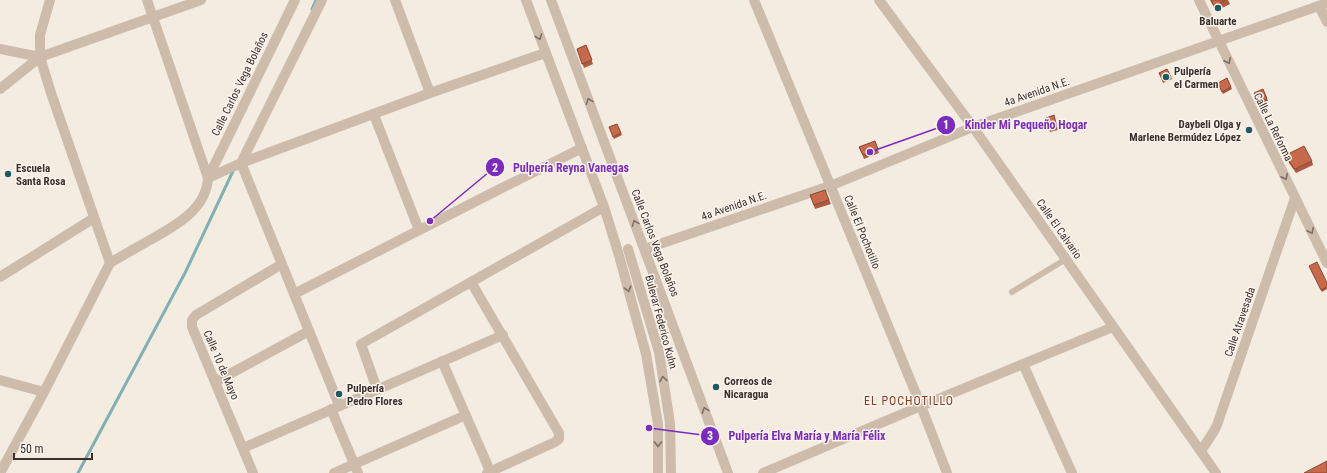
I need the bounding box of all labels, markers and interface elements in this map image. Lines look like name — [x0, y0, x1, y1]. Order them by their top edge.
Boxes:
marker: Baluarte — [1213, 3, 1223, 13]
place label: Baluarte — [1199, 15, 1237, 28]
street label: Calle Carlos Vega Bolaños — [209, 30, 271, 138]
one-way arrow — [535, 33, 543, 40]
one-way arrow — [1223, 56, 1231, 64]
place label: Pulpería el Carmen — [1174, 65, 1219, 91]
marker: Pulpería el Carmen — [1161, 72, 1171, 82]
street label: 4a Avenida N.E. — [1003, 75, 1071, 109]
street label: Calle La Reforma — [1251, 91, 1295, 163]
one-way arrow — [585, 98, 593, 105]
callout: Kinder Mi Pequeño Hogar — [936, 113, 1095, 137]
text: 1 — [943, 118, 949, 132]
text: Kinder Mi Pequeño Hogar — [965, 118, 1087, 132]
place label: Daybeli Olga y Marlene Bermúdez López — [1129, 118, 1241, 144]
marker: Daybeli Olga y Marlene Bermúdez López — [1244, 125, 1254, 135]
callout: Pulpería Reyna Vanegas — [485, 155, 637, 179]
text: 2 — [492, 161, 498, 175]
text: Pulpería Reyna Vanegas — [513, 161, 630, 175]
place label: Escuela Santa Rosa — [16, 162, 65, 188]
marker: Escuela Santa Rosa — [3, 169, 13, 179]
one-way arrow — [1280, 173, 1288, 181]
street label: Calle Carlos Vega Bolaños — [628, 187, 682, 299]
street label: 4a Avenida N.E. — [700, 189, 768, 223]
street label: Calle El Pochotillo — [841, 193, 883, 271]
street label: Calle El Calvario — [1034, 197, 1085, 262]
one-way arrow — [631, 220, 639, 227]
one-way arrow — [1306, 226, 1314, 234]
street label: Bulevar Federico Kuhn — [642, 274, 680, 370]
street label: Calle Atravesada — [1222, 285, 1258, 359]
one-way arrow — [623, 286, 632, 293]
street label: Calle 10 de Mayo — [201, 328, 242, 402]
place label: Correos de Nicaragua — [724, 375, 772, 401]
one-way arrow — [659, 376, 668, 382]
place label: Pulpería Pedro Flores — [347, 382, 403, 408]
marker: Correos de Nicaragua — [711, 382, 721, 392]
marker: Pulpería Pedro Flores — [334, 389, 344, 399]
district label: EL POCHOTILLO — [864, 394, 954, 408]
one-way arrow — [701, 407, 710, 414]
callout: Pulpería Elva María y María Félix — [700, 424, 893, 448]
text: 3 — [707, 429, 713, 443]
text: Pulpería Elva María y María Félix — [728, 429, 886, 443]
scale bar — [14, 435, 92, 461]
one-way arrow — [654, 441, 662, 447]
text: 50 m — [20, 442, 44, 456]

